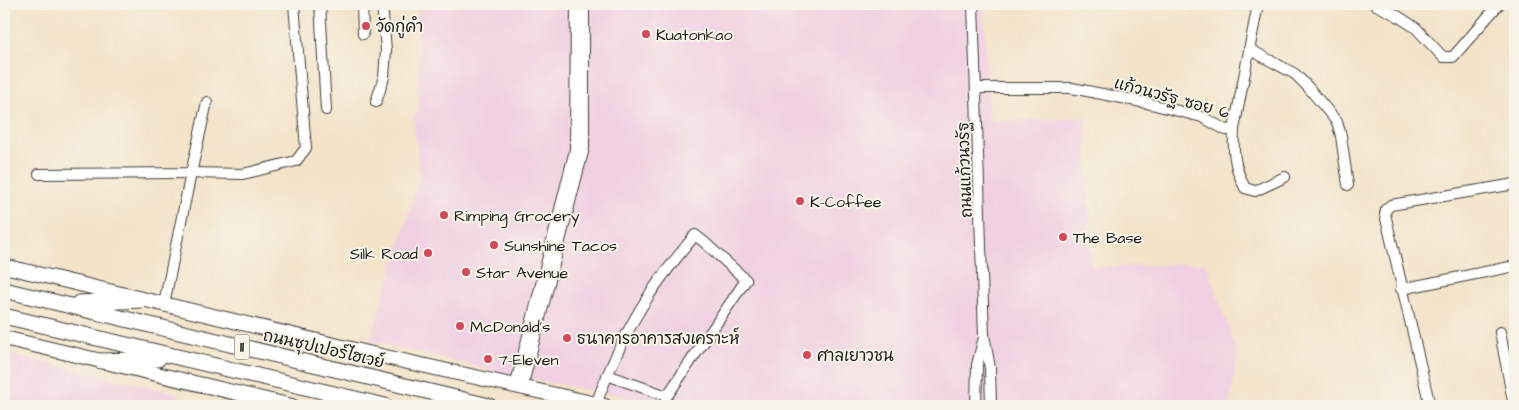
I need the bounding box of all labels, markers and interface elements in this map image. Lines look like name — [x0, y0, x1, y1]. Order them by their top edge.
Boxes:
place label: วัดกู่คำ — [376, 15, 423, 39]
marker: วัดกู่คำ — [360, 20, 372, 32]
place label: Kuatonkao — [656, 24, 732, 46]
marker: Kuatonkao — [640, 28, 652, 40]
street label: แก้วนวรัฐ ซอย 6 — [1112, 72, 1232, 124]
street label: ถนนแก้วนวรัฐ — [952, 122, 978, 218]
place label: K-Coffee — [810, 191, 882, 213]
marker: K-Coffee — [794, 195, 806, 207]
place label: Rimping Grocery — [454, 205, 580, 228]
marker: Rimping Grocery — [438, 209, 450, 221]
place label: The Base — [1073, 227, 1143, 249]
marker: The Base — [1057, 231, 1069, 243]
place label: Sunshine Tacos — [504, 235, 617, 257]
marker: Sunshine Tacos — [488, 239, 500, 251]
place label: Silk Road — [350, 243, 418, 265]
marker: Silk Road — [422, 247, 434, 259]
place label: Star Avenue — [476, 262, 568, 284]
marker: Star Avenue — [460, 266, 472, 278]
place label: McDonald's — [470, 316, 550, 338]
marker: McDonald's — [454, 320, 466, 332]
street label: ถนนซุปเปอร์ไฮเวย์ — [261, 323, 387, 375]
place label: ธนาคารอาคารสงเคราะห์ — [577, 327, 740, 350]
marker: ธนาคารอาคารสงเคราะห์ — [561, 332, 573, 344]
road number: 11 — [234, 334, 250, 360]
place label: ศาลเยาวชน — [817, 345, 894, 367]
place label: 7-Eleven — [498, 349, 558, 371]
marker: ศาลเยาวชน — [801, 349, 813, 361]
marker: 7-Eleven — [482, 353, 494, 365]

